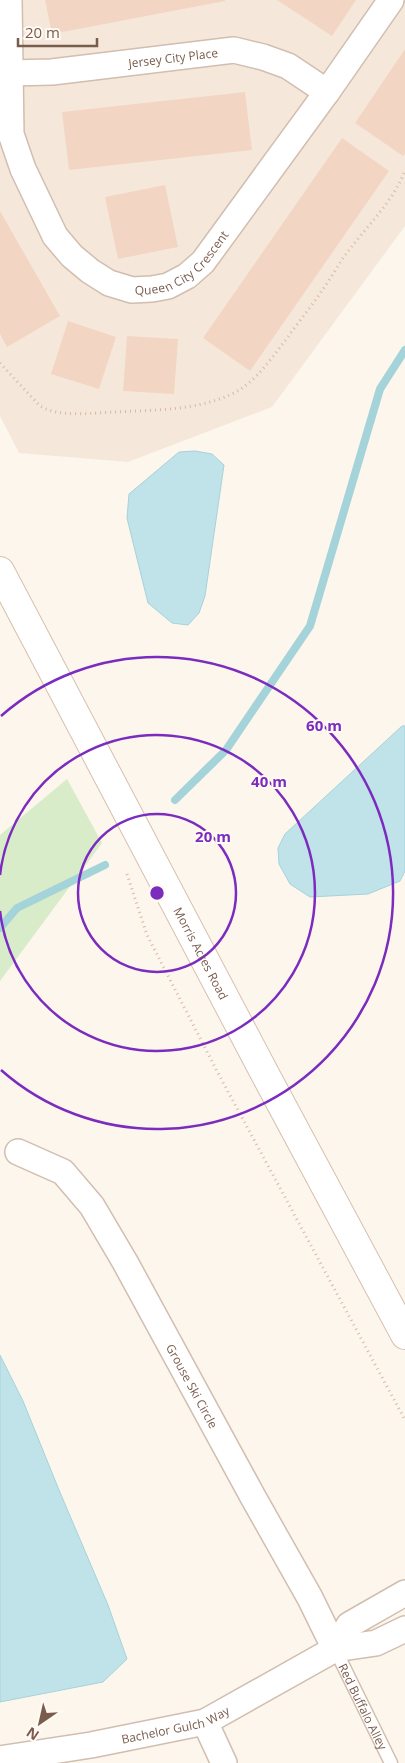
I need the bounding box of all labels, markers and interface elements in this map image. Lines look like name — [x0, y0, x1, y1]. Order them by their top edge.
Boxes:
scale bar — [18, 15, 96, 47]
text: 20 m — [25, 22, 60, 42]
street label: Jersey City Place — [126, 43, 219, 71]
street label: Queen City Crescent — [134, 227, 232, 298]
text: 60 m — [306, 715, 342, 735]
text: 40 m — [251, 771, 287, 791]
text: 20 m — [195, 826, 231, 846]
centre of rings — [148, 884, 166, 902]
street label: Morris Acres Road — [170, 904, 233, 1002]
street label: Grouse Ski Circle — [163, 1341, 223, 1431]
street label: Red Buffalo Alley — [335, 1660, 392, 1753]
north arrow — [15, 1698, 65, 1748]
street label: Bachelor Gulch Way — [120, 1701, 233, 1747]
text: N — [22, 1723, 42, 1745]

